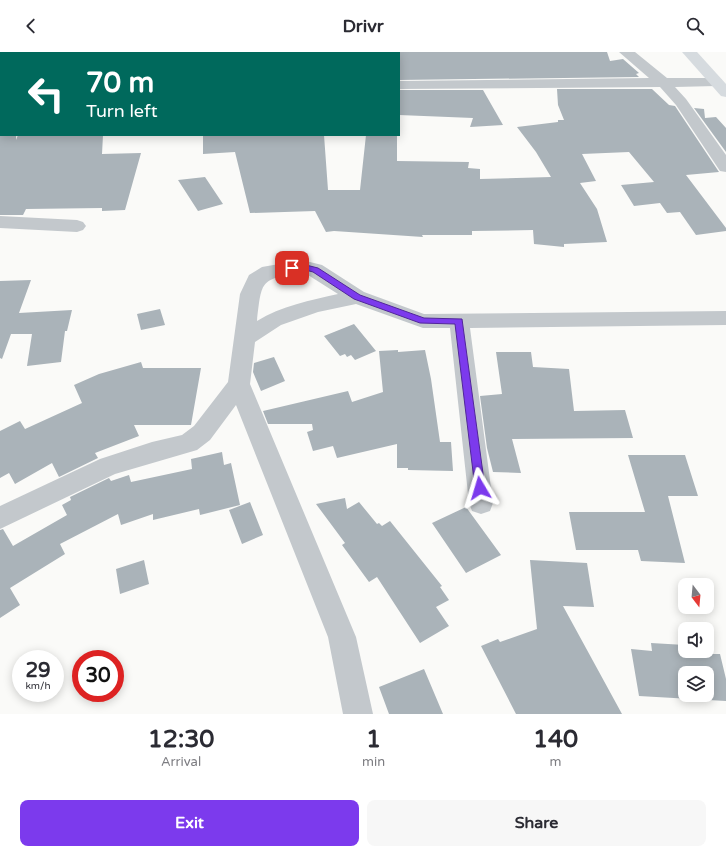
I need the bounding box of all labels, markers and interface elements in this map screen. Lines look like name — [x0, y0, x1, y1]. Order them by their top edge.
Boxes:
icon: back — [20, 15, 42, 37]
text: Drivr — [342, 15, 384, 37]
icon: search — [684, 15, 706, 37]
text: 70 m — [86, 66, 154, 100]
icon: left — [20, 68, 72, 120]
text: Turn left — [86, 100, 158, 122]
pin — [275, 251, 309, 285]
icon: arrive — [281, 257, 303, 279]
position arrow — [459, 467, 501, 509]
north arrow — [678, 578, 714, 614]
map controls — [678, 578, 714, 702]
button: sound — [678, 622, 714, 658]
speed limit sign: 30 — [72, 650, 124, 702]
text: 29 — [25, 659, 51, 683]
button: layers — [678, 666, 714, 702]
text: km/h — [25, 680, 51, 692]
text: 12:30 — [148, 725, 214, 754]
text: 1 — [366, 725, 381, 754]
text: 140 — [533, 725, 578, 754]
text: Arrival — [161, 754, 201, 770]
text: min — [362, 754, 385, 770]
text: m — [550, 754, 562, 770]
button: Exit — [20, 800, 359, 846]
button: Share — [367, 800, 706, 846]

